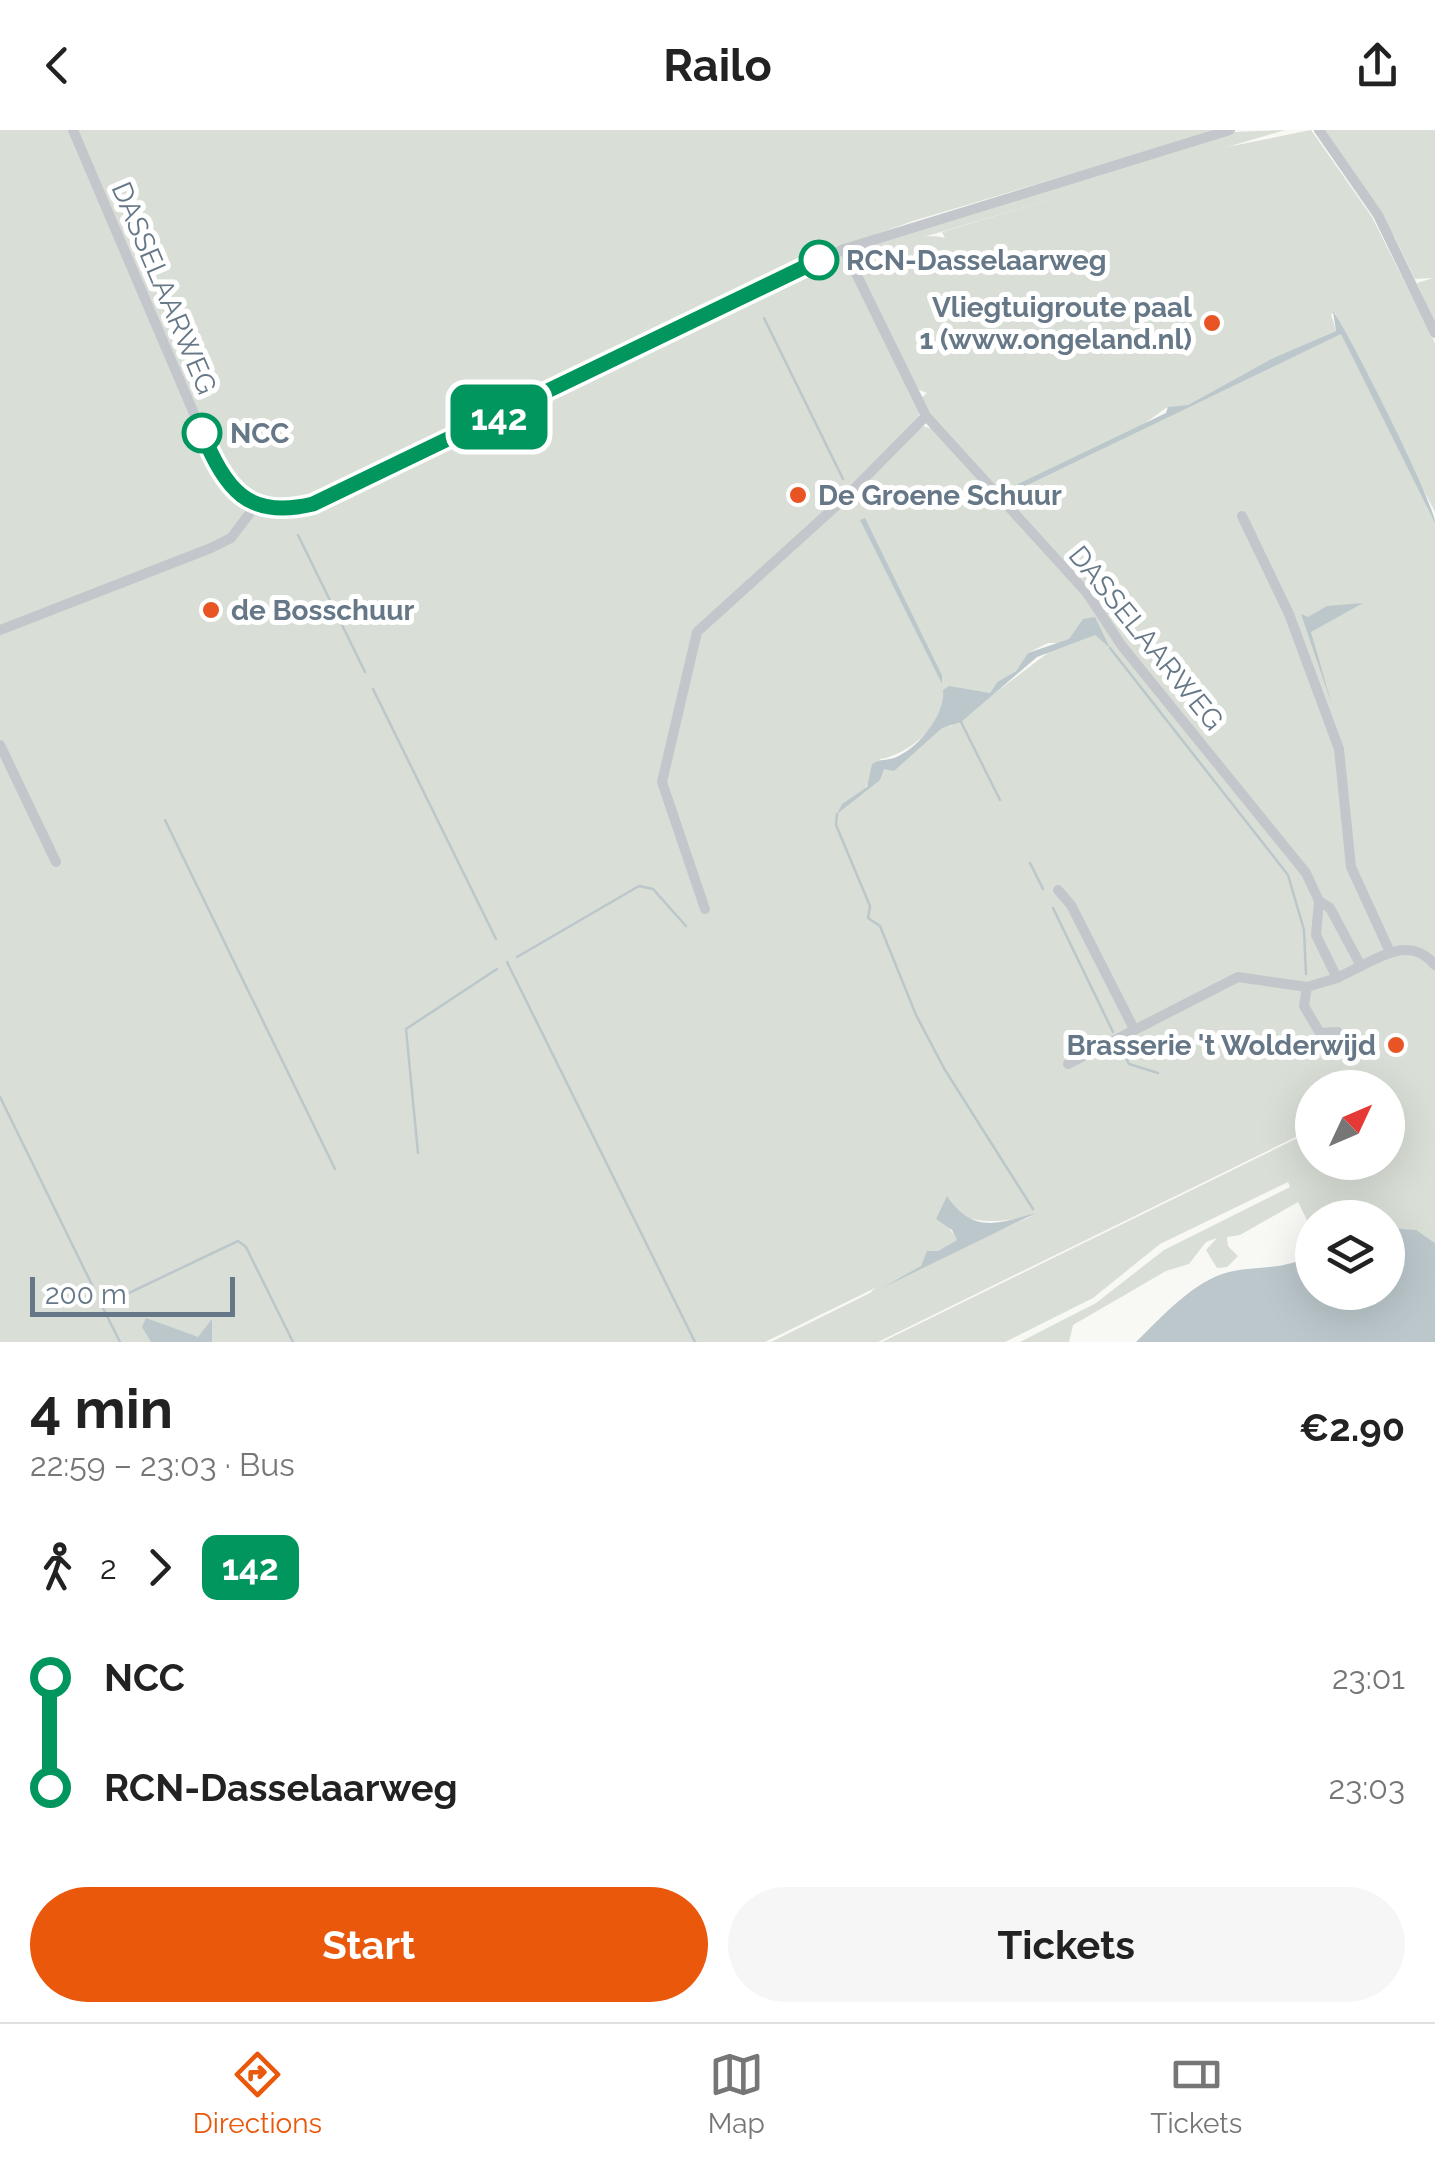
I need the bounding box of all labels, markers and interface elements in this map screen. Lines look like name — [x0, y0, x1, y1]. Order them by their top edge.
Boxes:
icon: back — [30, 38, 85, 93]
icon: share — [1350, 38, 1405, 93]
text: Railo — [663, 39, 772, 92]
street label: DASSELAARWEG — [104, 177, 224, 399]
marker: RCN-Dasselaarweg — [800, 241, 838, 279]
place label: RCN-Dasselaarweg — [846, 244, 1107, 277]
place label: Vliegtuigroute paal 1 (www.ongeland.nl) — [919, 291, 1192, 356]
marker: Vliegtuigroute paal 1 (www.ongeland.nl) — [1201, 312, 1223, 334]
line badge: 142 — [442, 384, 556, 450]
text: 142 — [470, 397, 528, 438]
marker: NCC — [183, 414, 221, 452]
place label: NCC — [230, 417, 290, 450]
place label: De Groene Schuur — [818, 479, 1062, 512]
marker: De Groene Schuur — [787, 484, 809, 506]
street label: DASSELAARWEG — [1062, 539, 1230, 737]
place label: de Bosschuur — [231, 594, 415, 627]
marker: de Bosschuur — [200, 599, 222, 621]
place label: Brasserie 't Wolderwijd — [1067, 1029, 1376, 1062]
marker: Brasserie 't Wolderwijd — [1385, 1034, 1407, 1056]
north arrow — [1295, 1070, 1405, 1180]
map controls — [1295, 1070, 1405, 1310]
button: layers — [1295, 1200, 1405, 1310]
scale bar — [30, 1272, 235, 1316]
text: 200 m — [45, 1278, 127, 1311]
text: 4 min — [30, 1376, 173, 1441]
text: €2.90 — [1299, 1405, 1405, 1450]
text: 22:59 – 23:03 · Bus — [30, 1446, 295, 1483]
icon: walk — [30, 1540, 85, 1595]
icon: forward — [132, 1540, 187, 1595]
text: 142 — [222, 1547, 279, 1588]
text: 2 — [100, 1549, 117, 1586]
text: NCC — [104, 1655, 185, 1700]
text: 23:01 — [1332, 1659, 1405, 1696]
text: RCN-Dasselaarweg — [104, 1765, 458, 1810]
text: 23:03 — [1329, 1769, 1405, 1806]
button: Start — [30, 1887, 708, 2002]
button: Tickets — [728, 1887, 1405, 2002]
tab: Directions — [193, 2047, 322, 2140]
tab: Map — [708, 2047, 765, 2140]
tab: Tickets — [1150, 2047, 1242, 2140]

